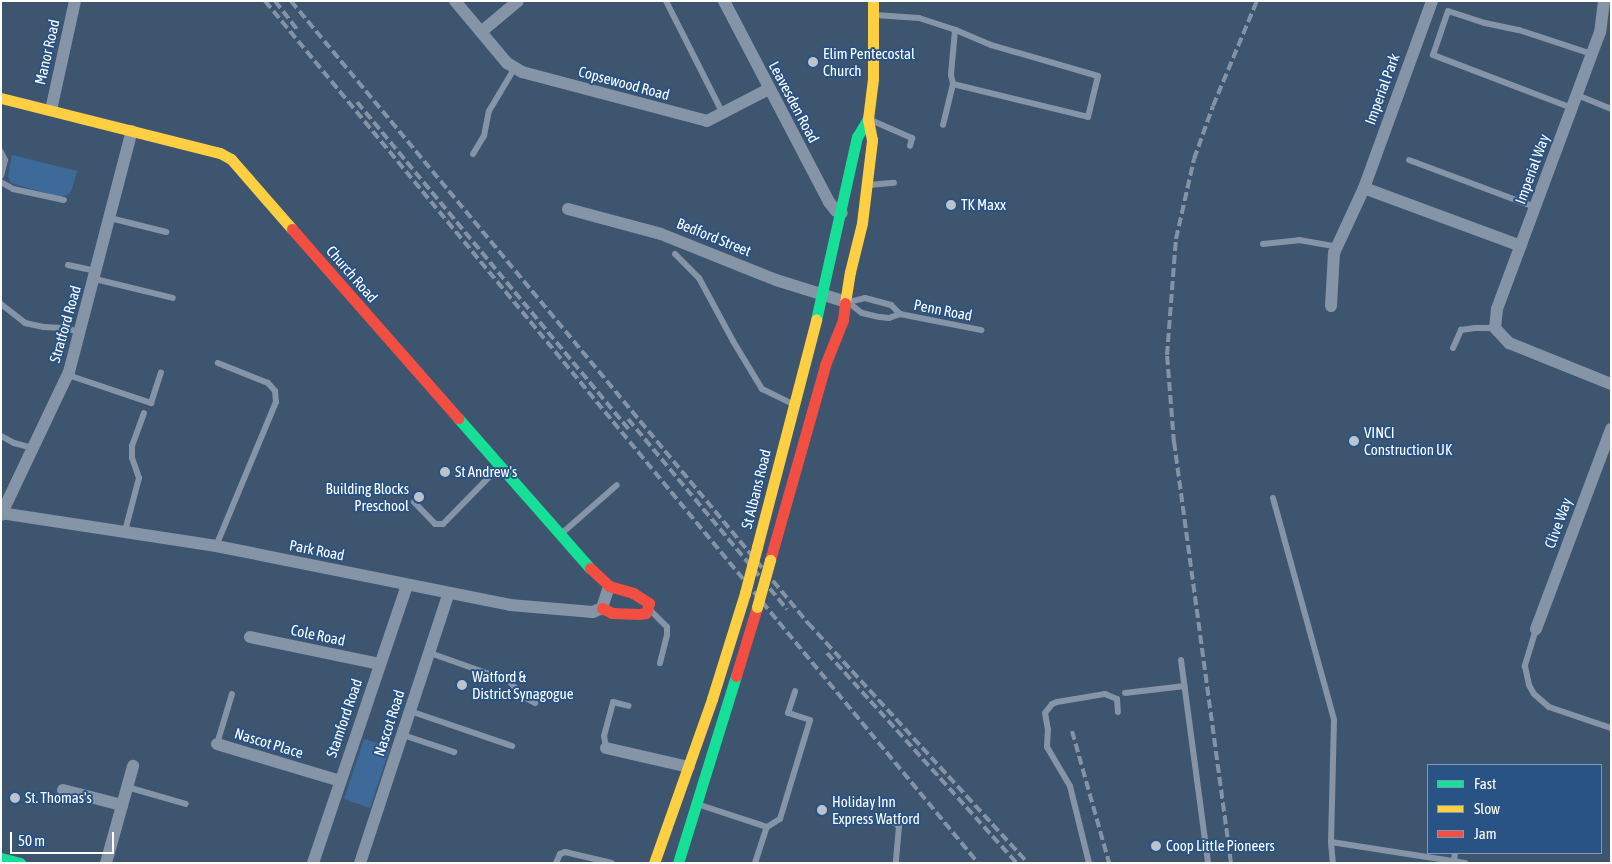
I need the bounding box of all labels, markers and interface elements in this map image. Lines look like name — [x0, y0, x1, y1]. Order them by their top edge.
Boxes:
street label: Manor Road — [31, 18, 63, 86]
place label: Elim Pentecostal Church — [823, 44, 915, 79]
street label: Imperial Park — [1361, 51, 1403, 127]
marker: Elim Pentecostal Church — [807, 56, 819, 68]
street label: Leavesden Road — [765, 58, 823, 146]
street label: Copsewood Road — [576, 62, 672, 104]
street label: Imperial Way — [1511, 132, 1553, 206]
place label: TK Maxx — [961, 196, 1006, 214]
marker: TK Maxx — [945, 199, 957, 211]
street label: Bedford Street — [674, 214, 754, 260]
street label: Church Road — [323, 242, 381, 306]
street label: Stratford Road — [45, 283, 85, 365]
street label: Penn Road — [912, 296, 974, 324]
place label: VINCI Construction UK — [1364, 423, 1452, 458]
marker: VINCI Construction UK — [1348, 435, 1360, 447]
street label: St Albans Road — [737, 447, 775, 531]
place label: St Andrew's — [455, 463, 517, 481]
marker: St Andrew's — [439, 466, 451, 478]
place label: Building Blocks Preschool — [326, 479, 409, 514]
marker: Building Blocks Preschool — [413, 491, 425, 503]
street label: Clive Way — [1541, 495, 1575, 551]
street label: Park Road — [288, 536, 346, 564]
street label: Cole Road — [289, 620, 347, 650]
place label: Watford & District Synagogue — [472, 667, 574, 702]
street label: Stamford Road — [322, 676, 366, 760]
marker: Watford & District Synagogue — [456, 679, 468, 691]
street label: Nascot Road — [370, 688, 408, 758]
street label: Nascot Place — [233, 724, 305, 762]
legend — [1427, 764, 1602, 854]
text: Fast — [1474, 775, 1496, 792]
place label: St. Thomas's — [25, 789, 92, 807]
marker: St. Thomas's — [9, 792, 21, 804]
place label: Holiday Inn Express Watford — [832, 792, 920, 827]
text: Slow — [1474, 800, 1500, 817]
marker: Holiday Inn Express Watford — [816, 804, 828, 816]
scale bar — [12, 822, 116, 854]
text: Jam — [1474, 825, 1497, 842]
text: 50 m — [18, 832, 45, 849]
place label: Coop Little Pioneers — [1166, 837, 1275, 855]
marker: Coop Little Pioneers — [1150, 840, 1162, 852]

